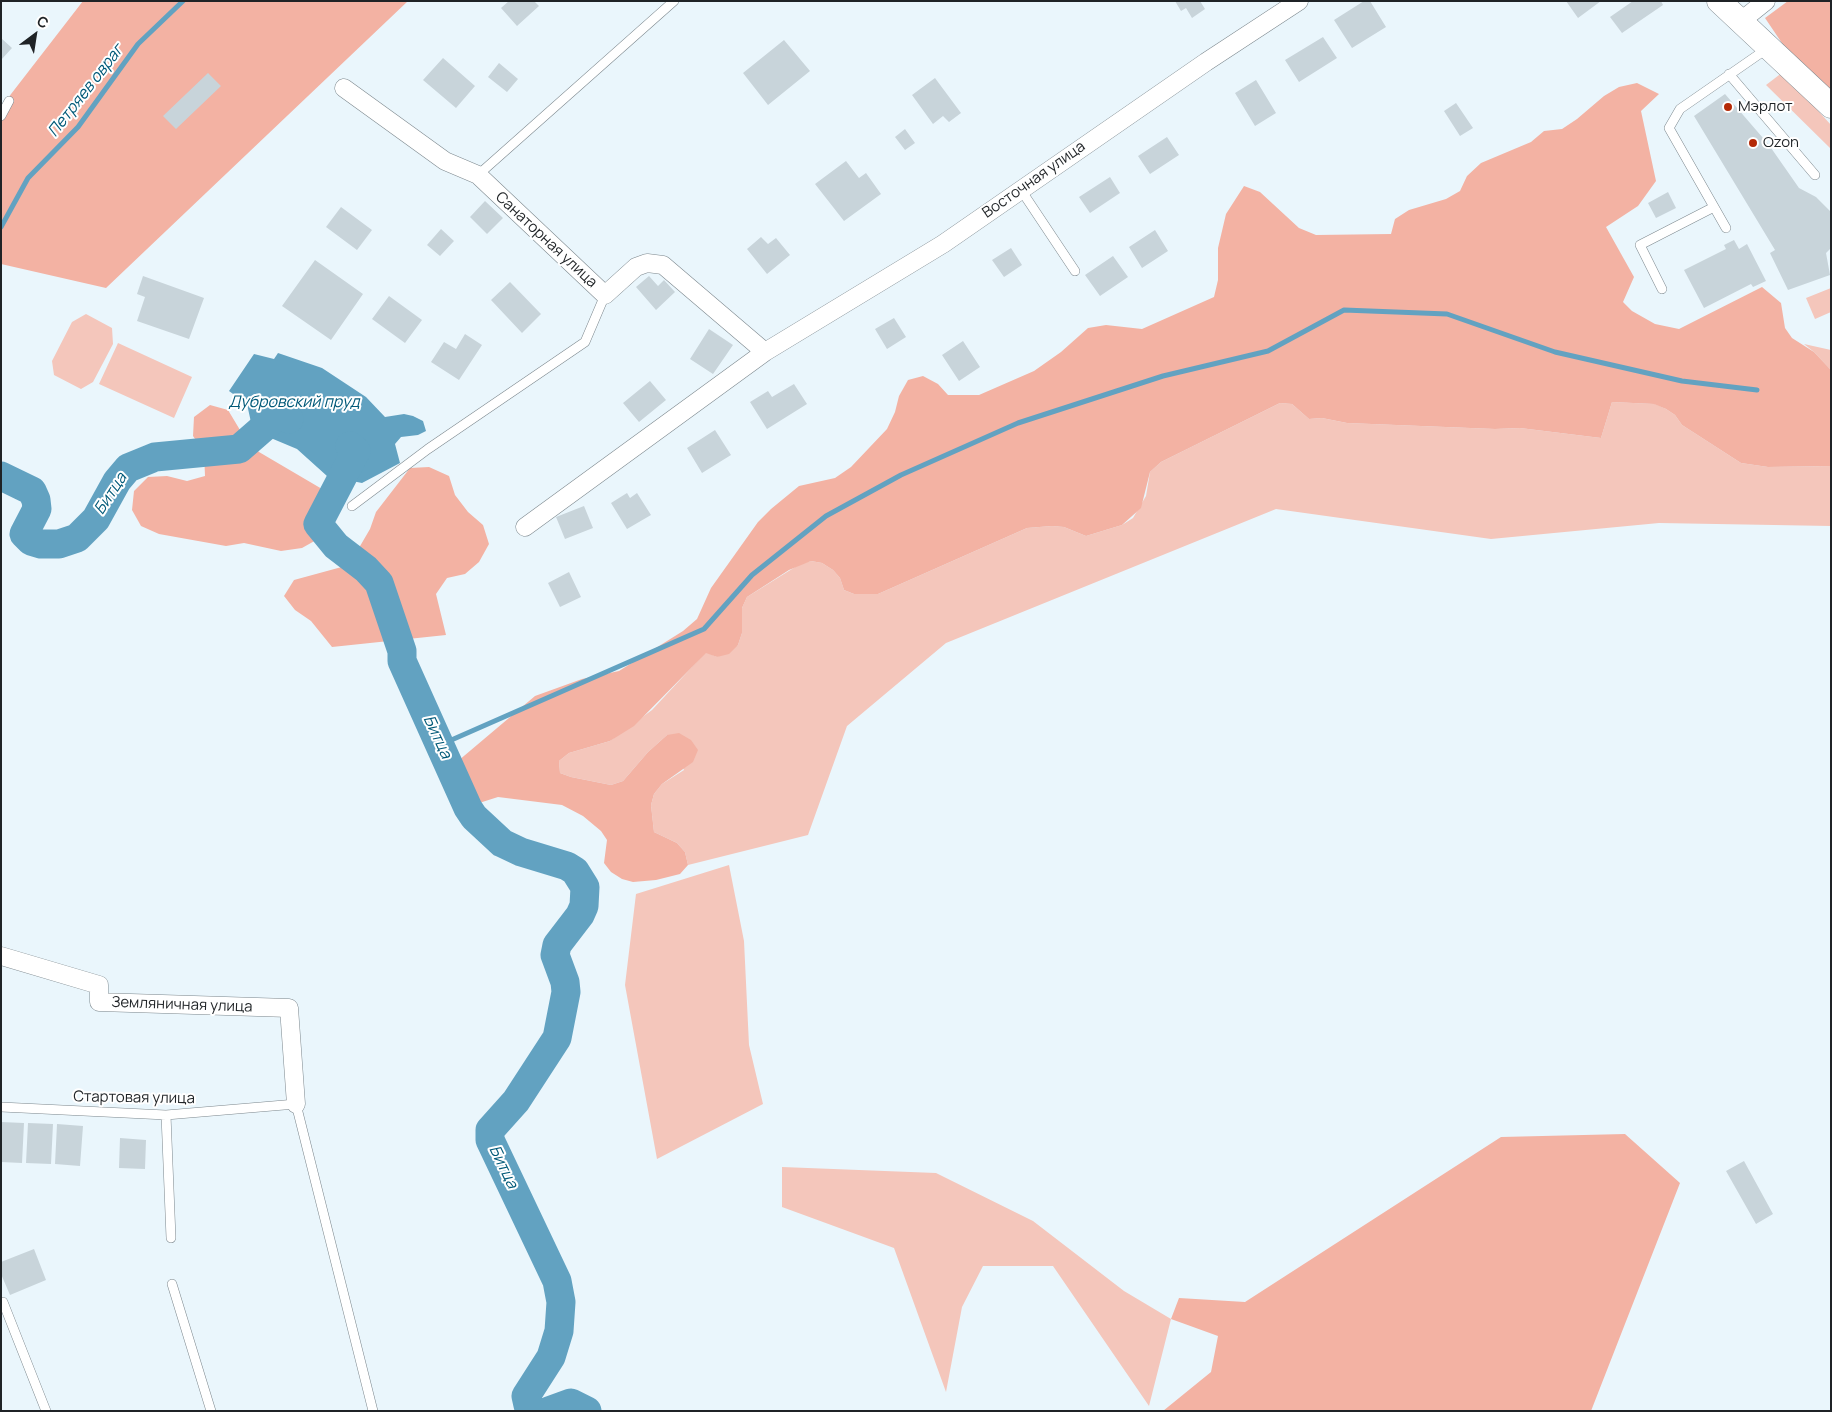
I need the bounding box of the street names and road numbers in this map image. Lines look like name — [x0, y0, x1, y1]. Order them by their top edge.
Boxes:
street label: Восточная улица — [979, 138, 1089, 222]
street label: Санаторная улица — [491, 188, 601, 292]
street label: Земляничная улица — [111, 994, 253, 1016]
street label: Стартовая улица — [73, 1088, 195, 1108]

